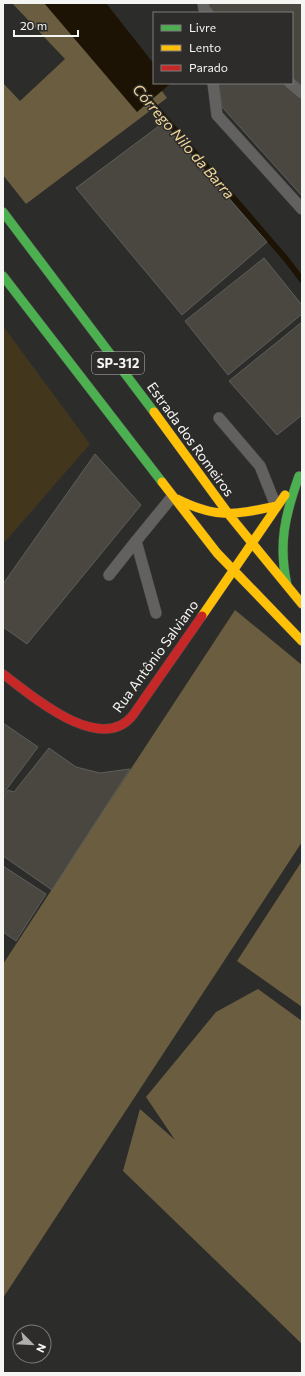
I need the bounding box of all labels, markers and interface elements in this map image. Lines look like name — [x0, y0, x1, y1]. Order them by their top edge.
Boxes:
scale bar — [14, 12, 78, 38]
legend — [153, 12, 293, 84]
text: 20 m — [20, 18, 47, 32]
text: Livre — [189, 20, 216, 34]
text: Lento — [189, 40, 221, 54]
text: Parado — [189, 60, 228, 74]
water label: Córrego Nilo da Barra — [129, 80, 239, 202]
road number: SP-312 — [92, 352, 144, 374]
street label: Estrada dos Romeiros — [144, 379, 238, 499]
street label: Rua Antônio Salviano — [108, 596, 202, 716]
north arrow — [12, 1324, 52, 1364]
text: N — [34, 1342, 49, 1355]

